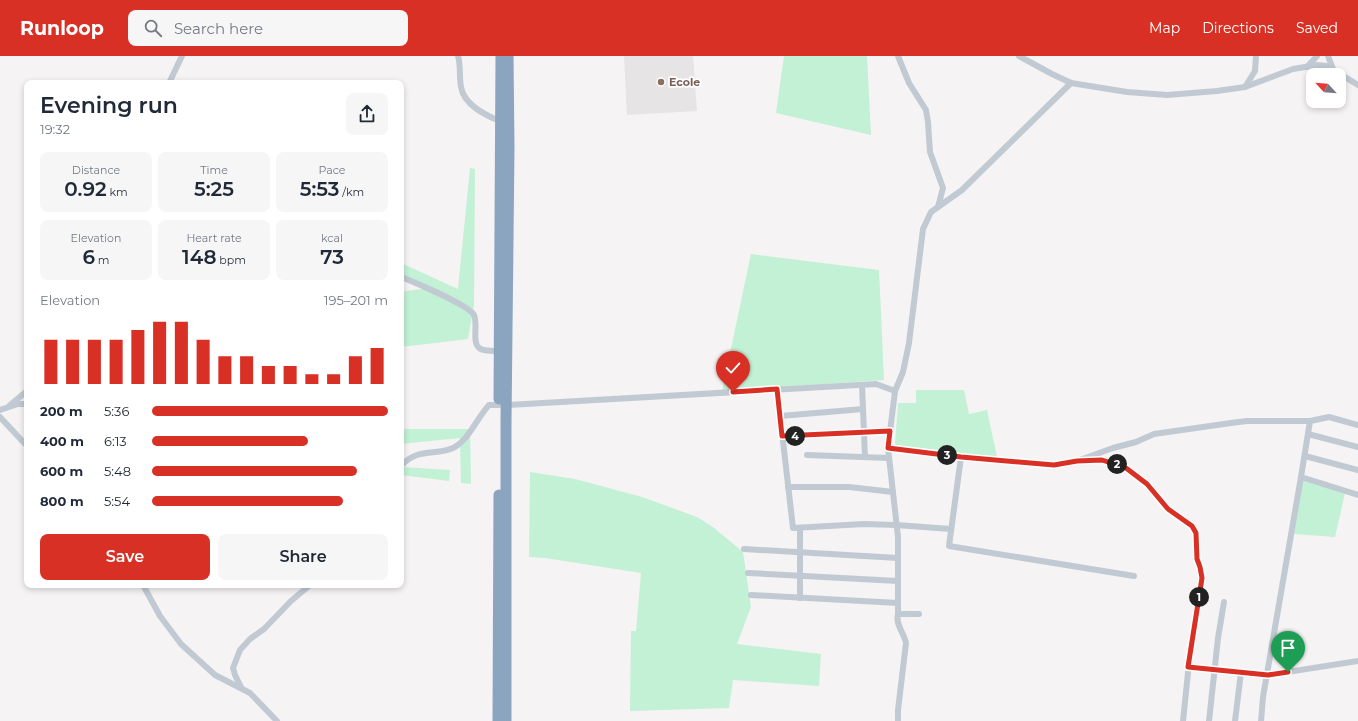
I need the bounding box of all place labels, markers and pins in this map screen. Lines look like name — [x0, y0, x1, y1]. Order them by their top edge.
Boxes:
place label: Ecole — [669, 75, 700, 89]
marker: Ecole — [656, 77, 666, 87]
pin — [716, 351, 750, 392]
pin: 4 — [785, 426, 805, 446]
pin: 3 — [937, 445, 957, 465]
pin: 2 — [1107, 454, 1127, 474]
pin: 1 — [1189, 587, 1209, 607]
pin — [1271, 631, 1305, 672]

